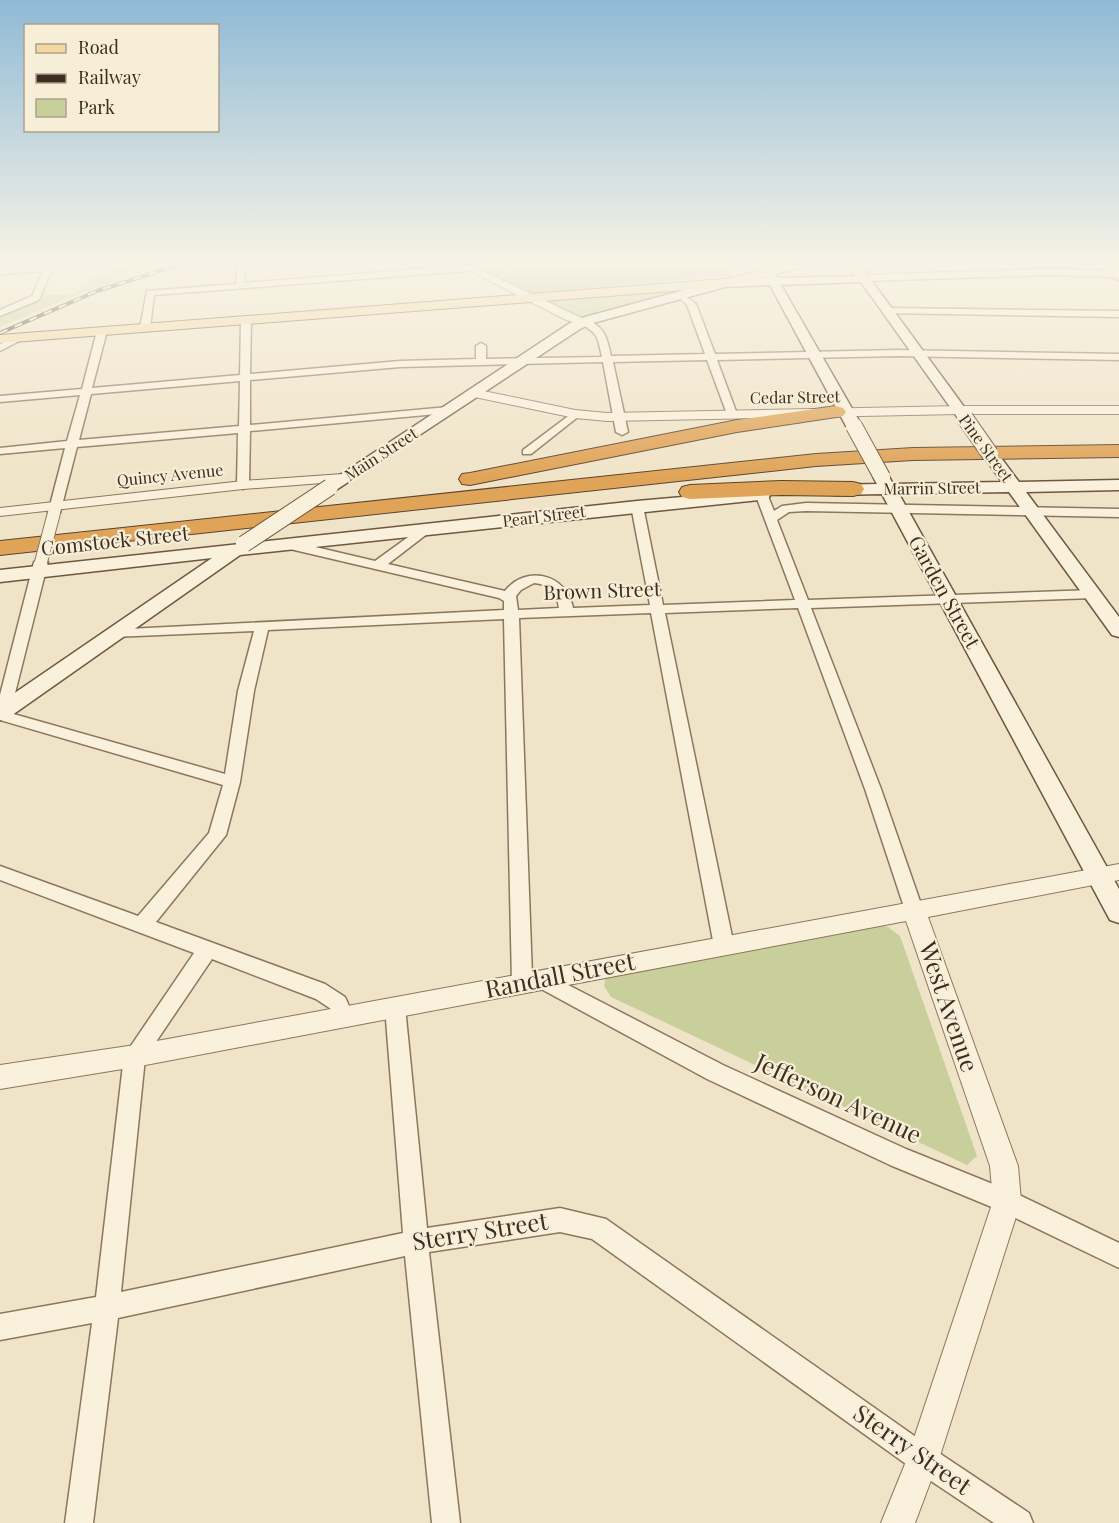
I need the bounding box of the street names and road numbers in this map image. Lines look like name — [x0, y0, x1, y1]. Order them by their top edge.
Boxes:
street label: Cedar Street — [750, 385, 841, 408]
street label: Pine Street — [955, 410, 1018, 486]
street label: Main Street — [340, 422, 422, 485]
street label: Quincy Avenue — [116, 458, 224, 491]
street label: Marrin Street — [883, 476, 981, 499]
street label: Pearl Street — [501, 500, 587, 531]
street label: Comstock Street — [40, 518, 191, 561]
street label: Garden Street — [903, 530, 988, 653]
street label: Brown Street — [543, 574, 662, 605]
street label: West Avenue — [912, 936, 987, 1076]
street label: Randall Street — [482, 944, 638, 1004]
street label: Jefferson Avenue — [750, 1044, 927, 1150]
street label: Sterry Street — [410, 1203, 550, 1257]
street label: Sterry Street — [848, 1396, 979, 1501]

